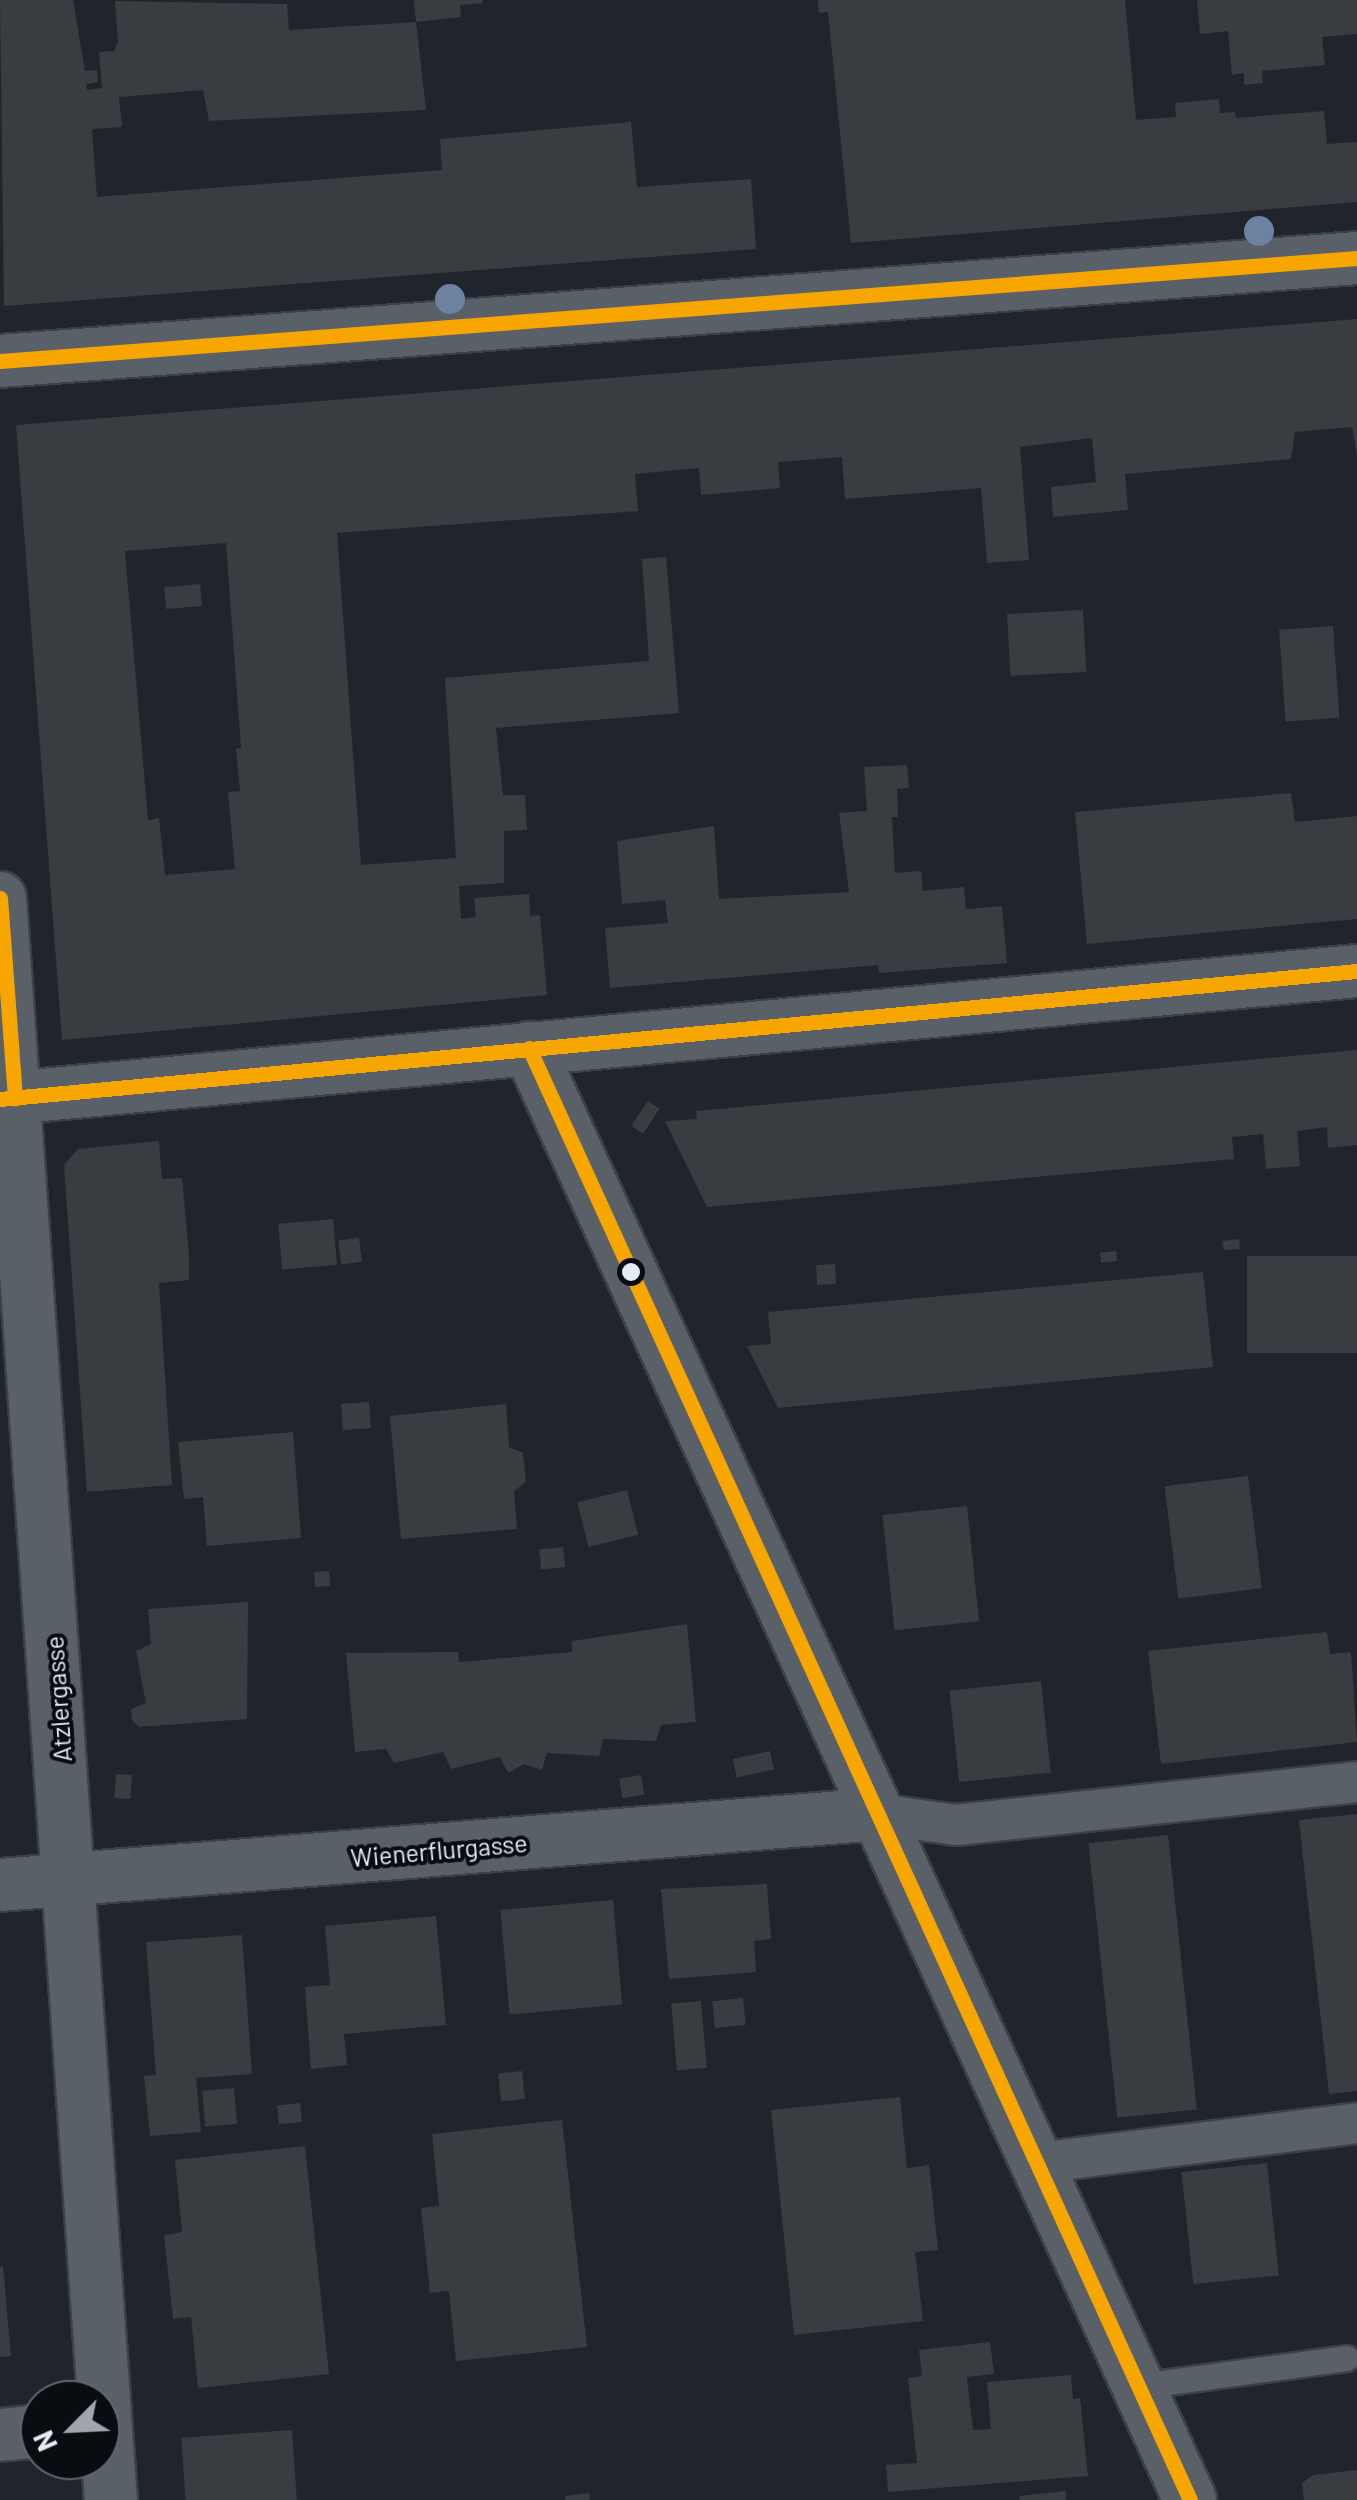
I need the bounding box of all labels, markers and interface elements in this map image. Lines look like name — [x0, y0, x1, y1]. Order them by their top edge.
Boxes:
unlabelled marker — [621, 1262, 641, 1282]
street label: Atzlergasse — [39, 1635, 77, 1763]
street label: Wienerflurgasse — [349, 1827, 529, 1873]
north arrow — [20, 2380, 120, 2480]
text: N — [25, 2426, 64, 2457]

